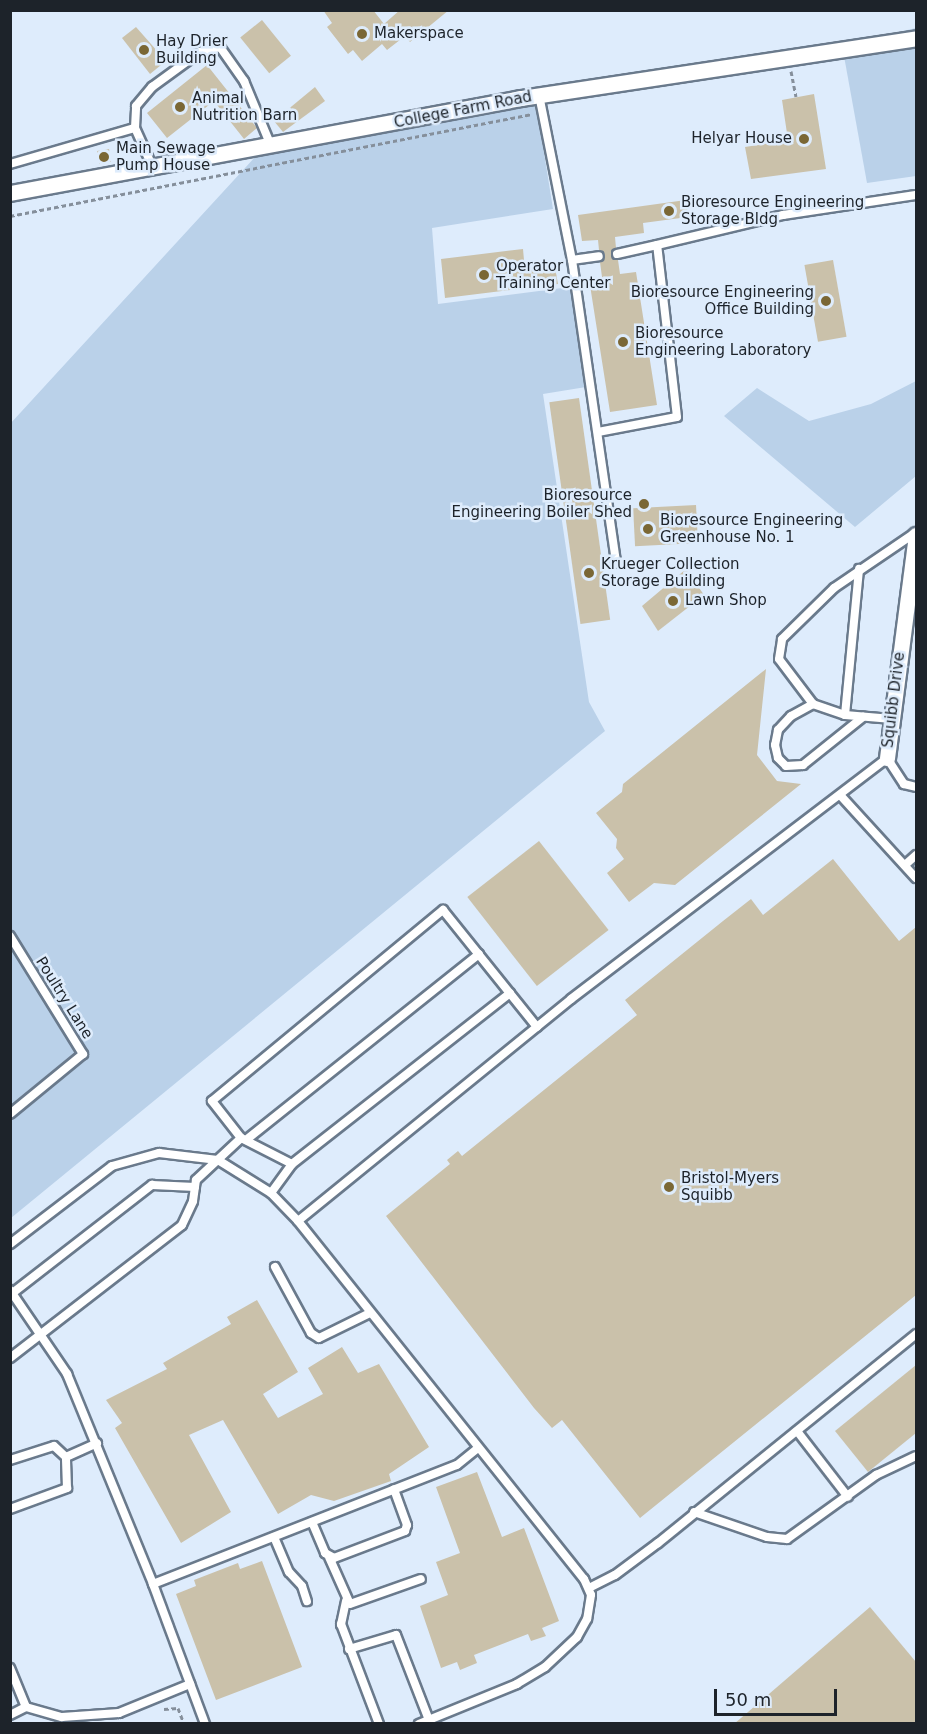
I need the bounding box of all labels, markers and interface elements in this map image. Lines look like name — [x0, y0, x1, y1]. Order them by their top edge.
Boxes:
place label: Makerspace — [374, 25, 464, 43]
marker: Makerspace — [355, 27, 369, 41]
place label: Hay Drier Building — [156, 32, 227, 67]
marker: Hay Drier Building — [137, 43, 151, 57]
street label: College Farm Road — [393, 88, 533, 132]
place label: Animal Nutrition Barn — [192, 89, 297, 124]
marker: Animal Nutrition Barn — [173, 100, 187, 114]
place label: Helyar House — [691, 130, 792, 148]
marker: Helyar House — [797, 132, 811, 146]
place label: Main Sewage Pump House — [116, 139, 216, 174]
marker: Main Sewage Pump House — [97, 150, 111, 164]
place label: Bioresource Engineering Storage Bldg — [681, 193, 864, 228]
marker: Bioresource Engineering Storage Bldg — [662, 204, 676, 218]
place label: Operator Training Center — [496, 257, 610, 292]
marker: Operator Training Center — [477, 268, 491, 282]
place label: Bioresource Engineering Office Building — [631, 283, 814, 318]
marker: Bioresource Engineering Office Building — [819, 294, 833, 308]
place label: Bioresource Engineering Laboratory — [635, 324, 811, 359]
marker: Bioresource Engineering Laboratory — [616, 335, 630, 349]
place label: Bioresource Engineering Boiler Shed — [451, 486, 632, 521]
marker: Bioresource Engineering Boiler Shed — [637, 497, 651, 511]
place label: Bioresource Engineering Greenhouse No. 1 — [660, 511, 843, 546]
marker: Bioresource Engineering Greenhouse No. 1 — [641, 522, 655, 536]
place label: Krueger Collection Storage Building — [601, 555, 740, 590]
marker: Krueger Collection Storage Building — [582, 566, 596, 580]
place label: Lawn Shop — [685, 592, 767, 610]
marker: Lawn Shop — [666, 594, 680, 608]
street label: Squibb Drive — [879, 651, 909, 749]
street label: Poultry Lane — [32, 954, 96, 1042]
place label: Bristol-Myers Squibb — [681, 1169, 779, 1204]
marker: Bristol-Myers Squibb — [662, 1180, 676, 1194]
scale bar — [717, 1677, 840, 1715]
text: 50 m — [725, 1689, 771, 1710]

